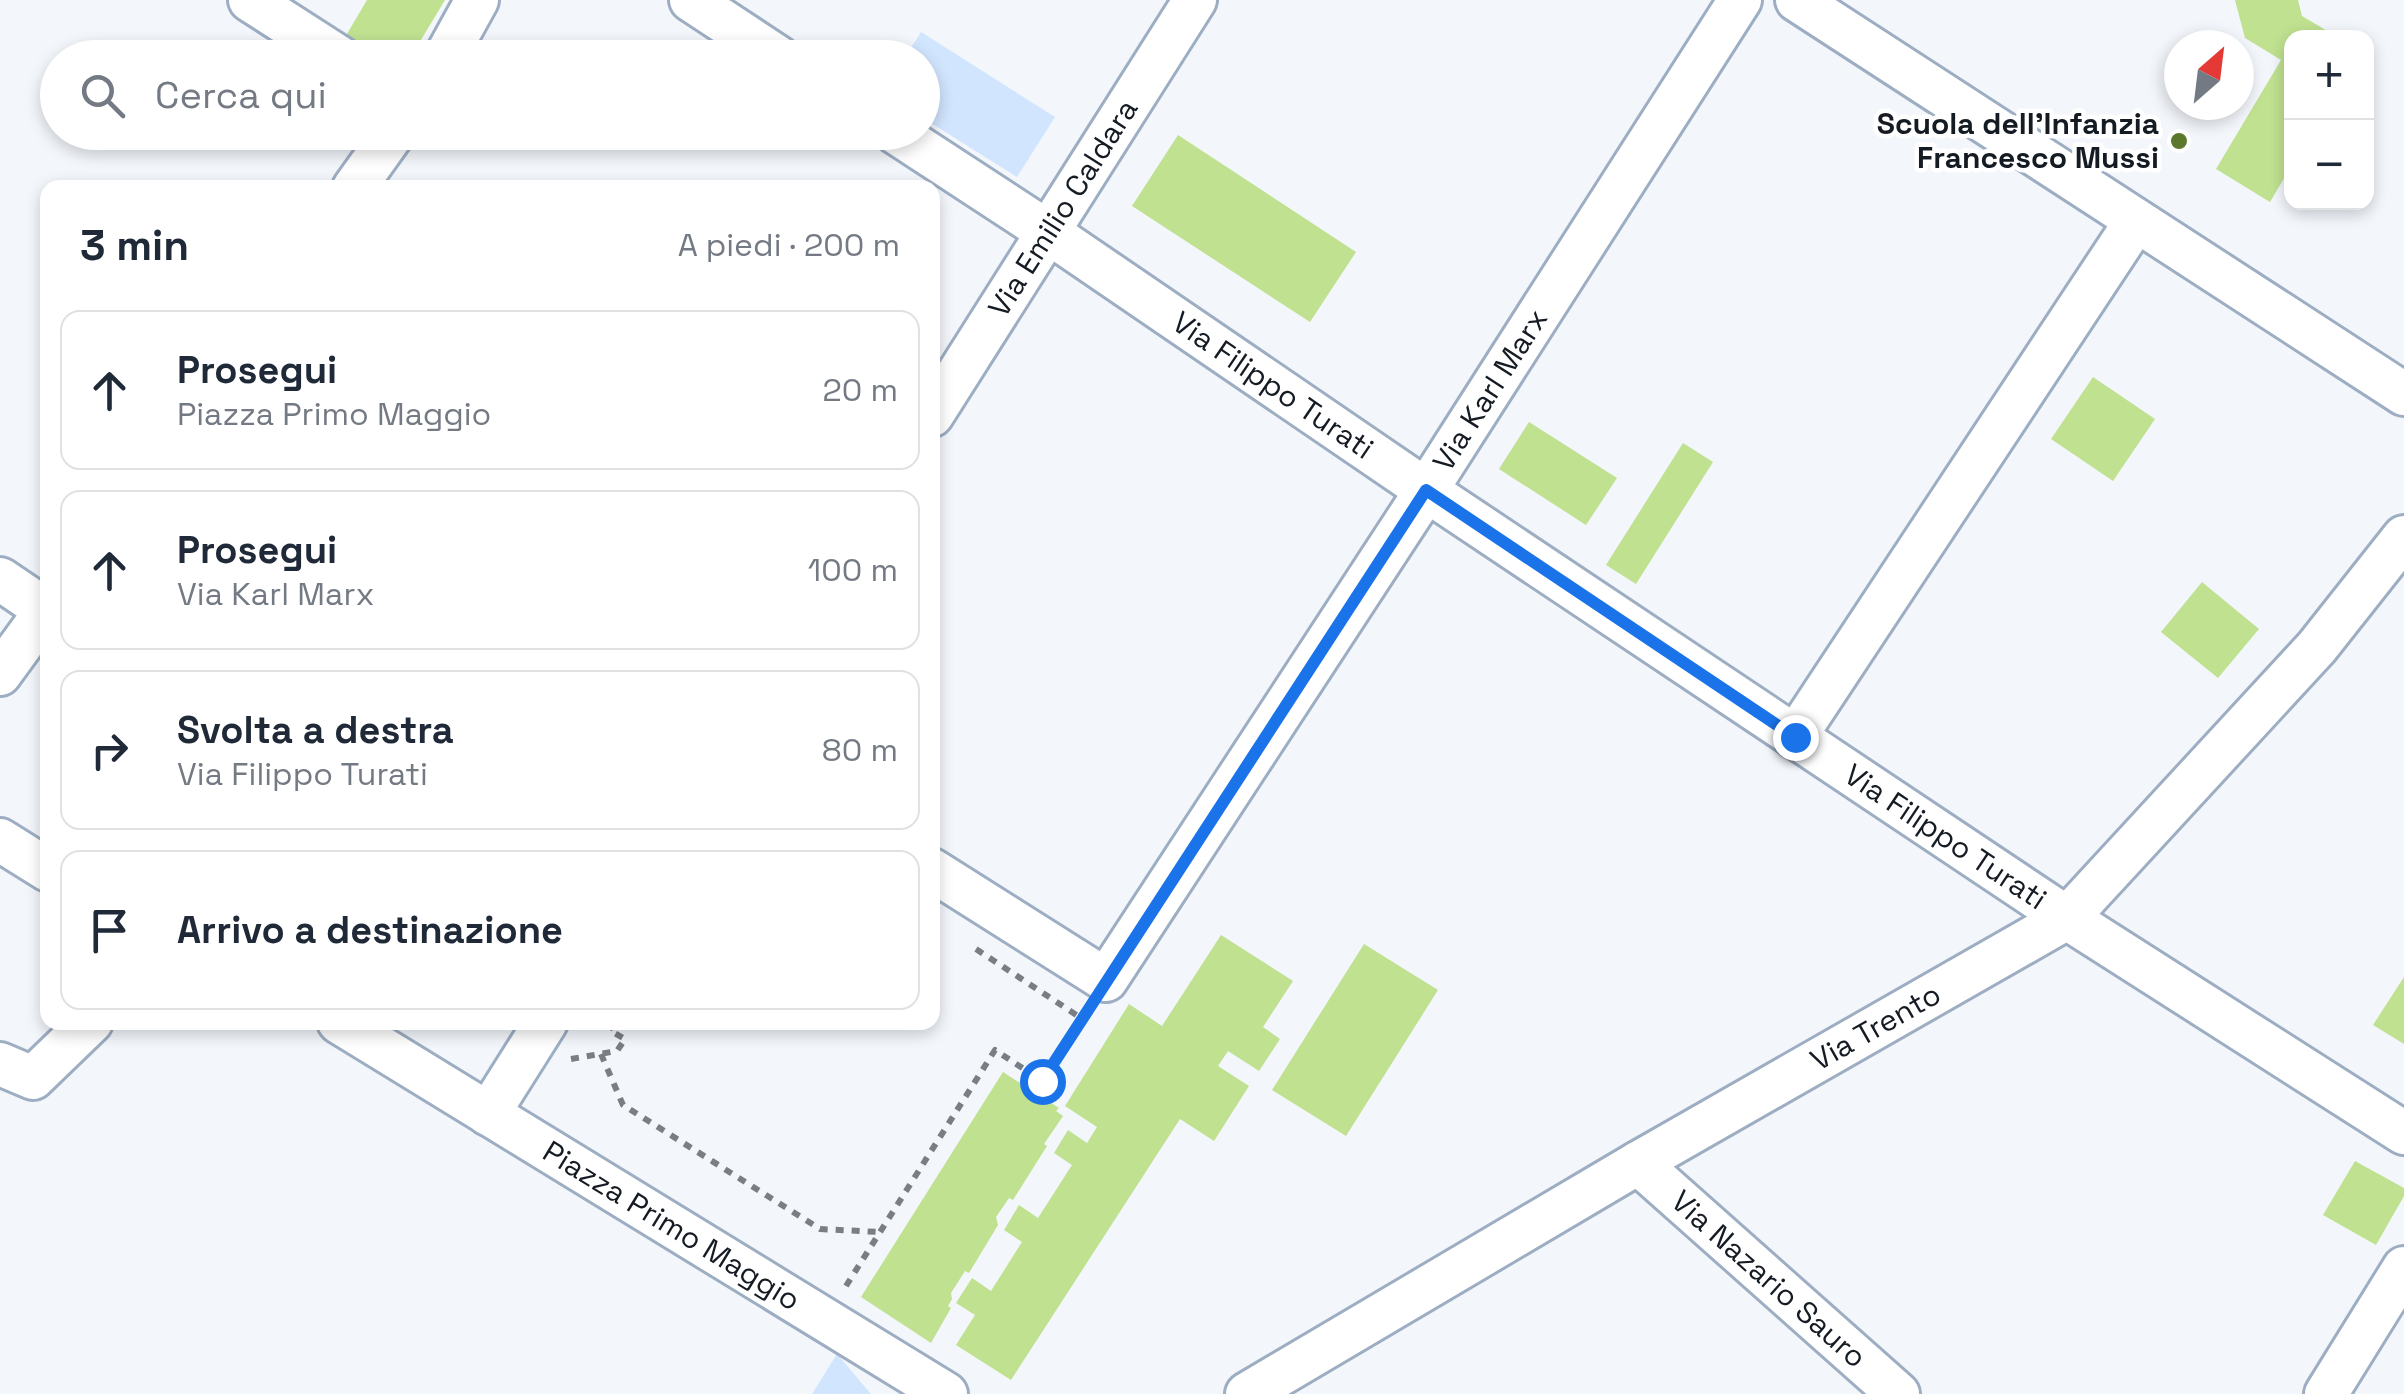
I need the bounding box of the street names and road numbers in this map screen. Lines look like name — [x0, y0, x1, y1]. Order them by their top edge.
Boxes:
street label: Via Emilio Caldara — [979, 92, 1146, 324]
street label: Via Karl Marx — [1424, 301, 1556, 478]
street label: Via Filippo Turati — [1165, 303, 1381, 467]
street label: Via Filippo Turati — [1837, 755, 2054, 918]
street label: Via Trento — [1803, 974, 1948, 1079]
street label: Piazza Primo Maggio — [536, 1132, 808, 1319]
street label: Via Nazario Sauro — [1663, 1182, 1875, 1376]

